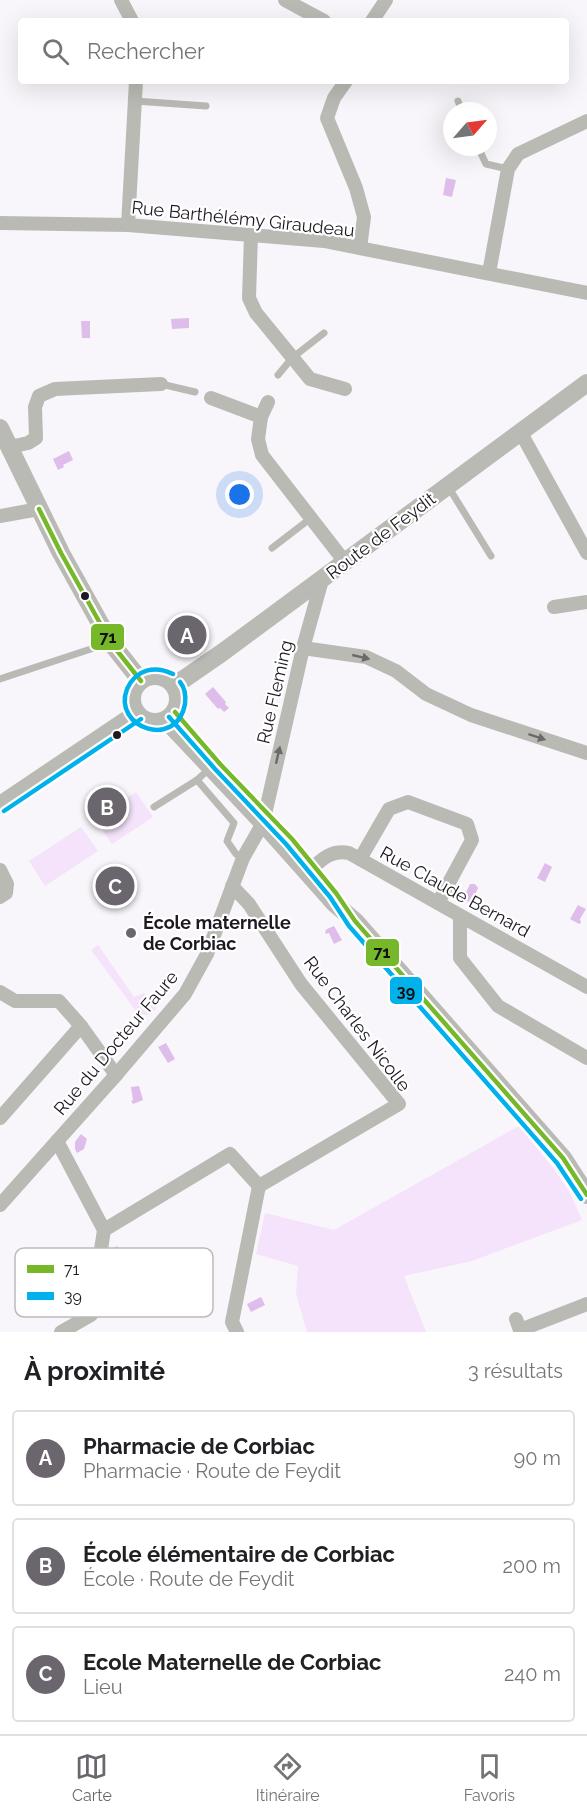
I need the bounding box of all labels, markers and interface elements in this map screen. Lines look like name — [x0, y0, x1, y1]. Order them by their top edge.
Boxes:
search box — [18, 18, 569, 84]
icon: search — [39, 35, 72, 68]
text: Rechercher — [87, 38, 205, 64]
north arrow — [443, 102, 497, 156]
street label: Rue Barthélémy Giraudeau — [130, 196, 356, 241]
your location — [225, 480, 254, 509]
street label: Route de Feydit — [322, 488, 439, 583]
unlabelled marker — [79, 590, 91, 602]
pin: A — [168, 612, 207, 658]
line badge: 71 — [90, 623, 125, 651]
text: 71 — [100, 628, 117, 647]
street label: Rue Fleming — [252, 638, 297, 746]
one-way arrow — [352, 653, 370, 663]
unlabelled marker — [111, 729, 123, 741]
one-way arrow — [528, 732, 546, 742]
one-way arrow — [274, 745, 283, 764]
pin: B — [88, 784, 126, 830]
street label: Rue Claude Bernard — [377, 842, 534, 941]
pin: C — [96, 864, 134, 908]
place label: École maternelle de Corbiac — [143, 912, 291, 954]
marker: École maternelle de Corbiac — [124, 926, 138, 940]
line badge: 71 — [365, 938, 400, 967]
text: 71 — [374, 943, 391, 962]
street label: Rue Charles Nicolle — [300, 952, 415, 1096]
street label: Rue du Docteur Faure — [49, 966, 182, 1119]
line badge: 39 — [389, 976, 423, 1005]
text: 39 — [397, 982, 415, 1001]
legend — [15, 1248, 213, 1317]
text: 71 — [64, 1260, 80, 1279]
text: 39 — [64, 1287, 82, 1306]
text: À proximité — [24, 1356, 165, 1386]
text: 3 résultats — [468, 1359, 563, 1383]
text: Pharmacie de Corbiac — [83, 1433, 315, 1459]
text: A — [39, 1446, 52, 1470]
text: 90 m — [514, 1446, 561, 1470]
text: Pharmacie · Route de Feydit — [83, 1459, 341, 1483]
text: École élémentaire de Corbiac — [83, 1541, 395, 1567]
text: B — [39, 1554, 52, 1578]
text: 200 m — [503, 1554, 561, 1578]
text: École · Route de Feydit — [83, 1567, 295, 1591]
text: Ecole Maternelle de Corbiac — [83, 1649, 381, 1675]
text: C — [39, 1662, 52, 1686]
text: 240 m — [504, 1662, 561, 1686]
text: Lieu — [83, 1675, 123, 1699]
tab: Carte — [72, 1750, 112, 1805]
tab: Itinéraire — [256, 1750, 320, 1805]
tab: Favoris — [464, 1750, 515, 1805]

